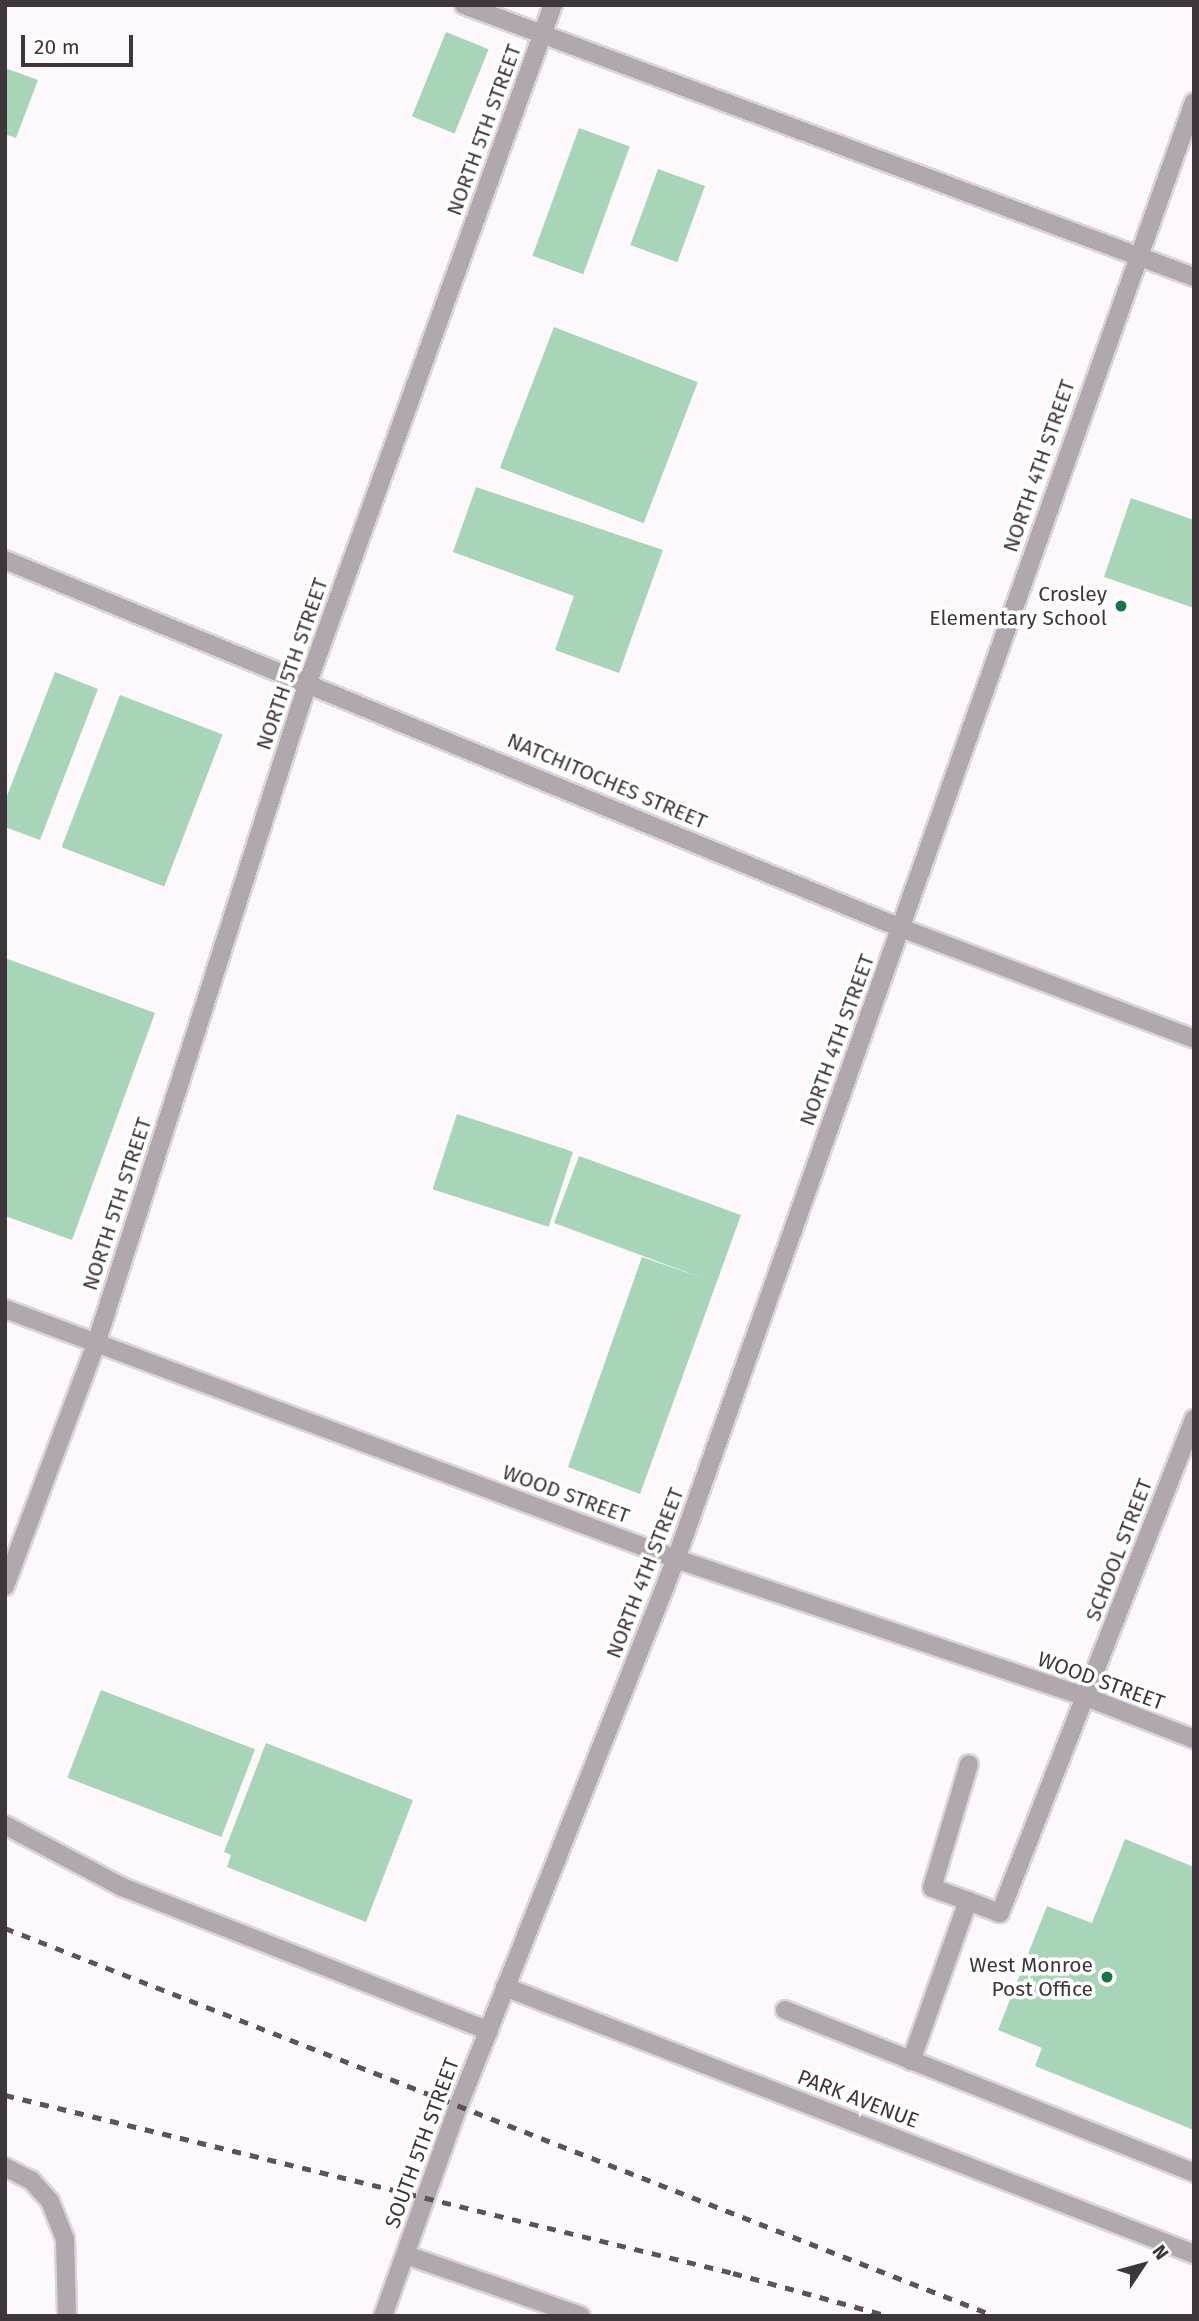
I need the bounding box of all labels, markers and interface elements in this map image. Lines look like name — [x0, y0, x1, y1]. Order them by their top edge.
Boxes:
scale bar — [24, 21, 136, 65]
text: 20 m — [34, 34, 80, 60]
street label: NORTH 5TH STREET — [441, 41, 527, 219]
street label: NORTH 4TH STREET — [998, 377, 1080, 555]
street label: NORTH 5TH STREET — [251, 575, 333, 753]
place label: Crosley Elementary School — [929, 581, 1107, 631]
marker: Crosley Elementary School — [1113, 598, 1129, 614]
street label: NATCHITOCHES STREET — [503, 728, 711, 834]
street label: NORTH 4TH STREET — [794, 951, 880, 1129]
street label: NORTH 5TH STREET — [77, 1114, 157, 1294]
street label: WOOD STREET — [499, 1459, 633, 1529]
street label: SCHOOL STREET — [1080, 1475, 1158, 1625]
street label: NORTH 4TH STREET — [601, 1484, 689, 1662]
street label: WOOD STREET — [1034, 1646, 1168, 1716]
place label: West Monroe Post Office — [969, 1952, 1093, 2002]
marker: West Monroe Post Office — [1099, 1969, 1115, 1985]
street label: SOUTH 5TH STREET — [380, 2055, 464, 2231]
street label: PARK AVENUE — [794, 2064, 922, 2134]
north arrow — [1108, 2230, 1178, 2300]
text: N — [1147, 2240, 1173, 2264]

